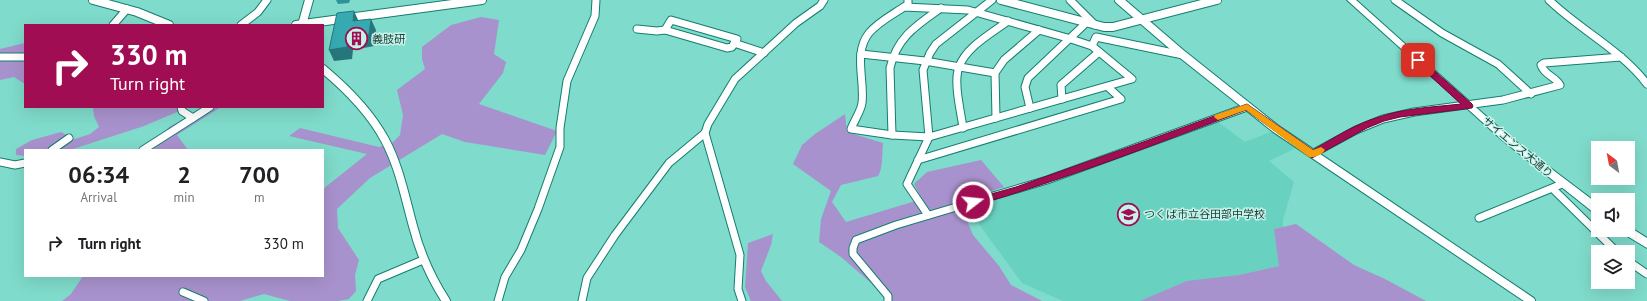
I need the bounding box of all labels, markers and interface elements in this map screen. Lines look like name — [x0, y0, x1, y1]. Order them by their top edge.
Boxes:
building icon: 義肢研 — [344, 26, 370, 52]
place label: 義肢研 — [372, 32, 405, 46]
text: 330 m — [110, 36, 187, 73]
icon: right — [44, 40, 96, 92]
pin — [1401, 43, 1435, 77]
icon: arrive — [1407, 49, 1429, 71]
text: Turn right — [110, 72, 185, 95]
street label: サイエンス大通り — [1480, 113, 1556, 181]
north arrow — [1591, 141, 1635, 185]
map controls — [1591, 141, 1635, 289]
text: 06:34 — [68, 159, 129, 190]
text: 2 — [177, 159, 191, 190]
text: 700 — [239, 159, 280, 190]
position arrow — [952, 181, 994, 223]
text: Arrival — [81, 189, 117, 206]
text: min — [173, 189, 195, 206]
text: m — [254, 189, 265, 206]
button: sound — [1591, 193, 1635, 237]
school or university icon: つくば市立谷田部中学校 — [1115, 201, 1141, 227]
place label: つくば市立谷田部中学校 — [1144, 207, 1265, 221]
icon: right — [44, 232, 66, 254]
text: Turn right — [78, 234, 141, 253]
text: 330 m — [263, 234, 304, 253]
button: layers — [1591, 245, 1635, 289]

